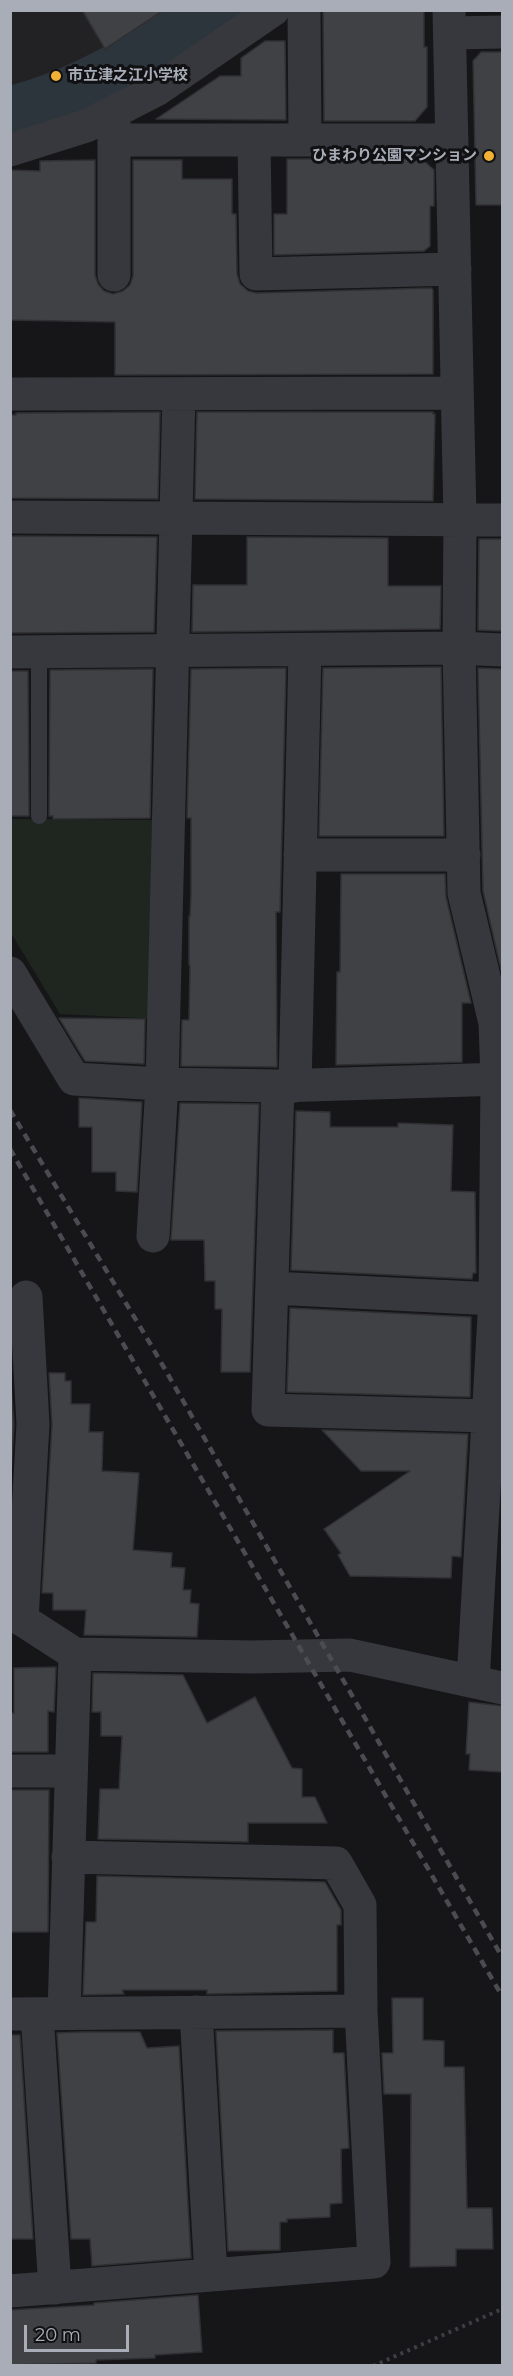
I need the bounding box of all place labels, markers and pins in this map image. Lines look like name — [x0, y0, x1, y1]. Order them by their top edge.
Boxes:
place label: 市立津之江小学校 — [68, 67, 188, 85]
marker: 市立津之江小学校 — [49, 69, 63, 83]
place label: ひまわり公園マンション — [312, 147, 477, 165]
marker: ひまわり公園マンション — [482, 149, 496, 163]

